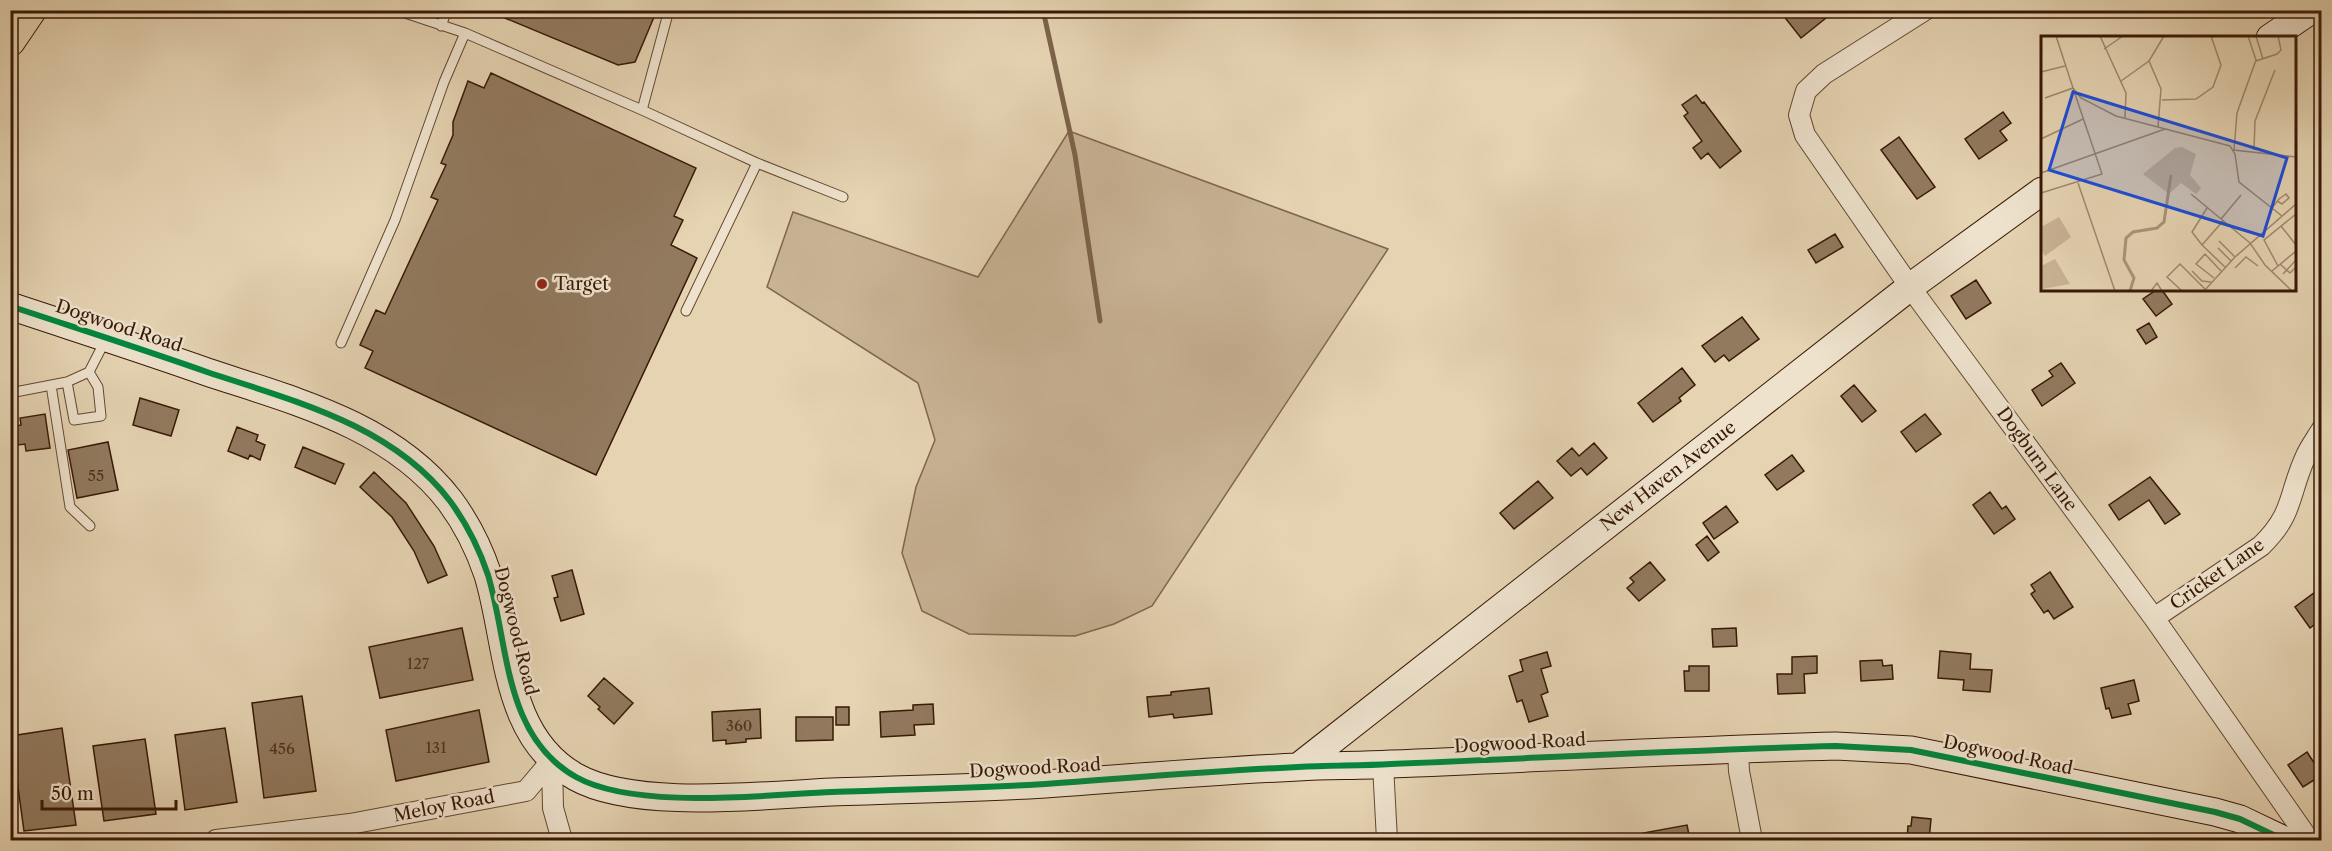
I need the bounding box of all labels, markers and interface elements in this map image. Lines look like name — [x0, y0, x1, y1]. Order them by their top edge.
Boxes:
inset map — [2041, 36, 2296, 291]
place label: Target — [554, 273, 609, 295]
marker: Target — [535, 277, 549, 291]
street label: Dogwood Road — [53, 295, 185, 357]
street label: Dogburn Lane — [1992, 403, 2082, 515]
street label: New Haven Avenue — [1596, 416, 1740, 536]
house number: 55 — [88, 466, 104, 485]
street label: Cricket Lane — [2166, 533, 2268, 615]
street label: Dogwood Road — [489, 564, 543, 698]
house number: 127 — [407, 654, 430, 673]
house number: 360 — [726, 716, 752, 735]
street label: Dogwood Road — [1454, 729, 1586, 757]
street label: Dogwood Road — [1941, 731, 2075, 779]
house number: 131 — [426, 738, 447, 757]
house number: 456 — [269, 739, 295, 758]
street label: Dogwood Road — [969, 754, 1101, 782]
scale bar — [42, 773, 176, 811]
text: 50 m — [51, 783, 94, 805]
street label: Meloy Road — [392, 785, 496, 827]

